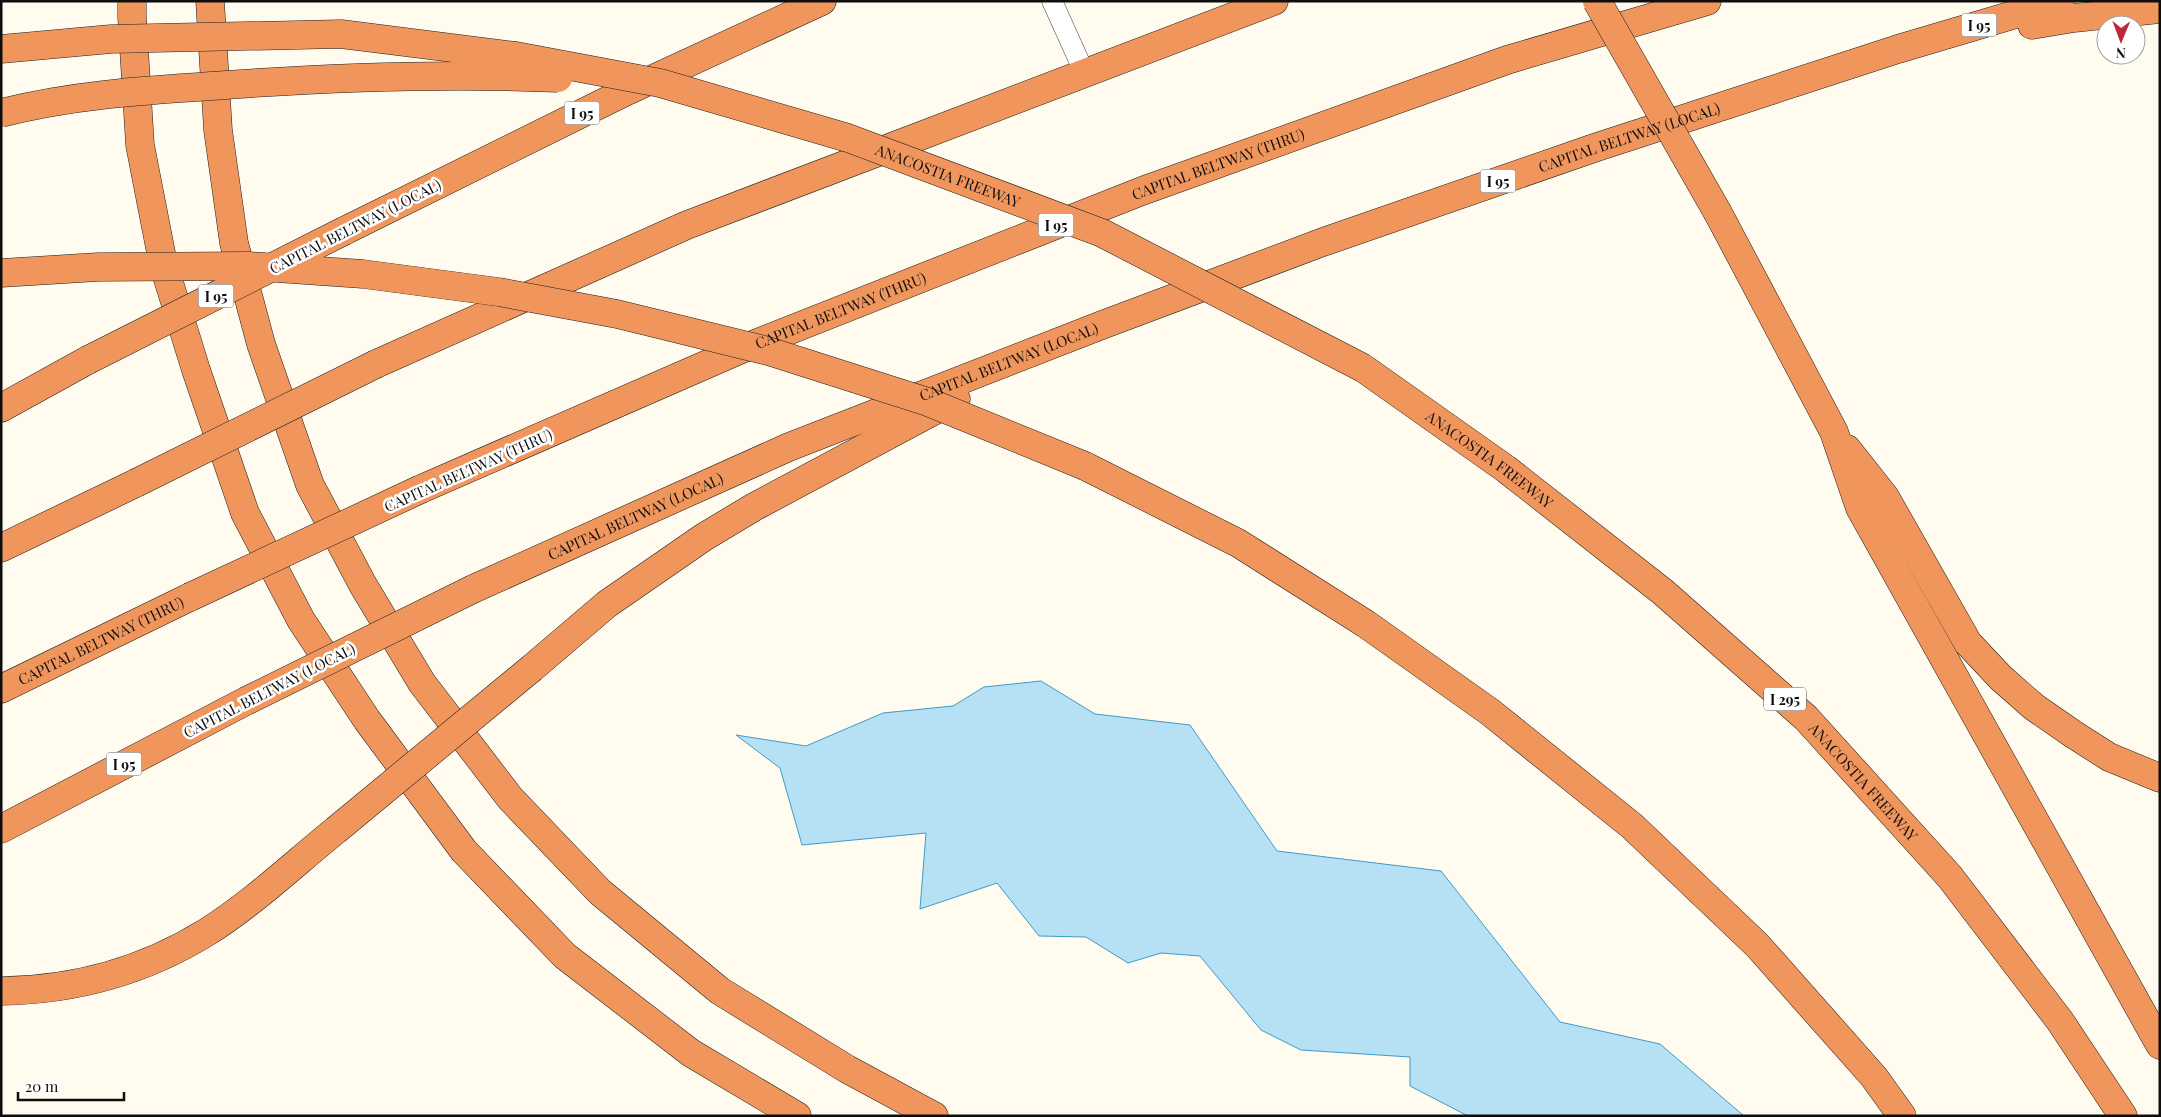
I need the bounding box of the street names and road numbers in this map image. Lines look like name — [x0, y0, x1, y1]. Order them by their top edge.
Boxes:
road number: I 95 — [1962, 14, 1996, 36]
street label: CAPITAL BELTWAY (LOCAL) — [1535, 98, 1723, 177]
road number: I 95 — [564, 102, 600, 125]
street label: CAPITAL BELTWAY (THRU) — [1129, 124, 1307, 204]
street label: ANACOSTIA FREEWAY — [872, 139, 1023, 212]
road number: I 95 — [1480, 170, 1516, 192]
street label: CAPITAL BELTWAY (LOCAL) — [266, 174, 444, 278]
road number: I 95 — [1038, 214, 1074, 236]
street label: CAPITAL BELTWAY (THRU) — [752, 267, 929, 353]
road number: I 95 — [198, 284, 234, 308]
street label: CAPITAL BELTWAY (LOCAL) — [916, 318, 1101, 405]
street label: ANACOSTIA FREEWAY — [1421, 405, 1557, 512]
street label: CAPITAL BELTWAY (THRU) — [381, 424, 555, 516]
street label: CAPITAL BELTWAY (LOCAL) — [544, 468, 726, 564]
street label: CAPITAL BELTWAY (THRU) — [15, 592, 187, 689]
street label: CAPITAL BELTWAY (LOCAL) — [180, 638, 358, 742]
road number: I 295 — [1764, 688, 1806, 711]
street label: ANACOSTIA FREEWAY — [1804, 717, 1923, 845]
road number: I 95 — [106, 752, 142, 776]

